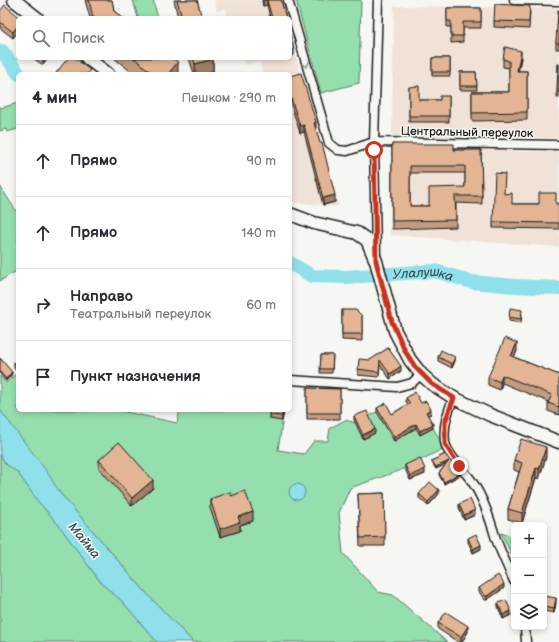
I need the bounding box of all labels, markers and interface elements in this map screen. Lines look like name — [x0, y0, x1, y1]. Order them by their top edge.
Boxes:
search box — [16, 16, 292, 60]
icon: search — [30, 27, 52, 49]
text: Поиск — [62, 29, 105, 48]
one-way arrow — [301, 61, 310, 68]
text: 4 мин — [32, 88, 77, 108]
text: Пешком · 290 m — [181, 90, 276, 106]
street label: Центральный переулок — [401, 124, 534, 141]
route start — [365, 141, 383, 159]
icon: ahead — [32, 150, 54, 172]
text: Прямо — [70, 151, 117, 170]
text: 90 m — [247, 153, 276, 169]
icon: ahead — [32, 222, 54, 244]
text: Прямо — [70, 223, 117, 242]
text: 140 m — [241, 225, 276, 241]
water label: Улалушка — [392, 264, 456, 285]
text: Направо — [70, 287, 133, 306]
icon: right — [32, 294, 54, 316]
text: 60 m — [246, 297, 276, 313]
text: Театральный переулок — [70, 306, 211, 322]
icon: arrive — [32, 366, 54, 388]
text: Пункт назначения — [70, 367, 201, 386]
route end — [450, 457, 468, 475]
water label: Майма — [65, 519, 104, 562]
map controls — [511, 522, 547, 630]
button: + — [511, 522, 547, 558]
button: − — [511, 558, 547, 594]
button: layers — [511, 594, 547, 630]

